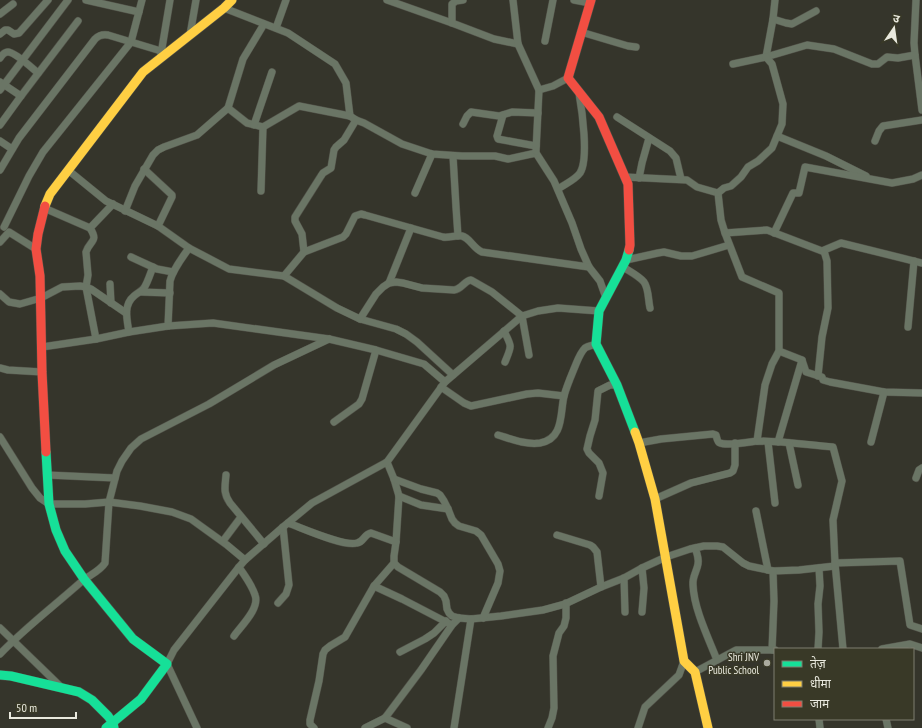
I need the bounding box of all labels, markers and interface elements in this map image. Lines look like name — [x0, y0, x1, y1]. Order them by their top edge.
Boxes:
north arrow — [874, 8, 914, 48]
text: उ — [892, 11, 902, 26]
legend — [774, 648, 914, 720]
place label: Shri JNV Public School — [708, 650, 760, 677]
text: तेज़ — [810, 656, 827, 671]
marker: Shri JNV Public School — [762, 658, 772, 668]
text: धीमा — [810, 676, 832, 691]
scale bar — [10, 694, 76, 720]
text: जाम — [810, 696, 830, 711]
text: 50 m — [16, 700, 37, 715]

